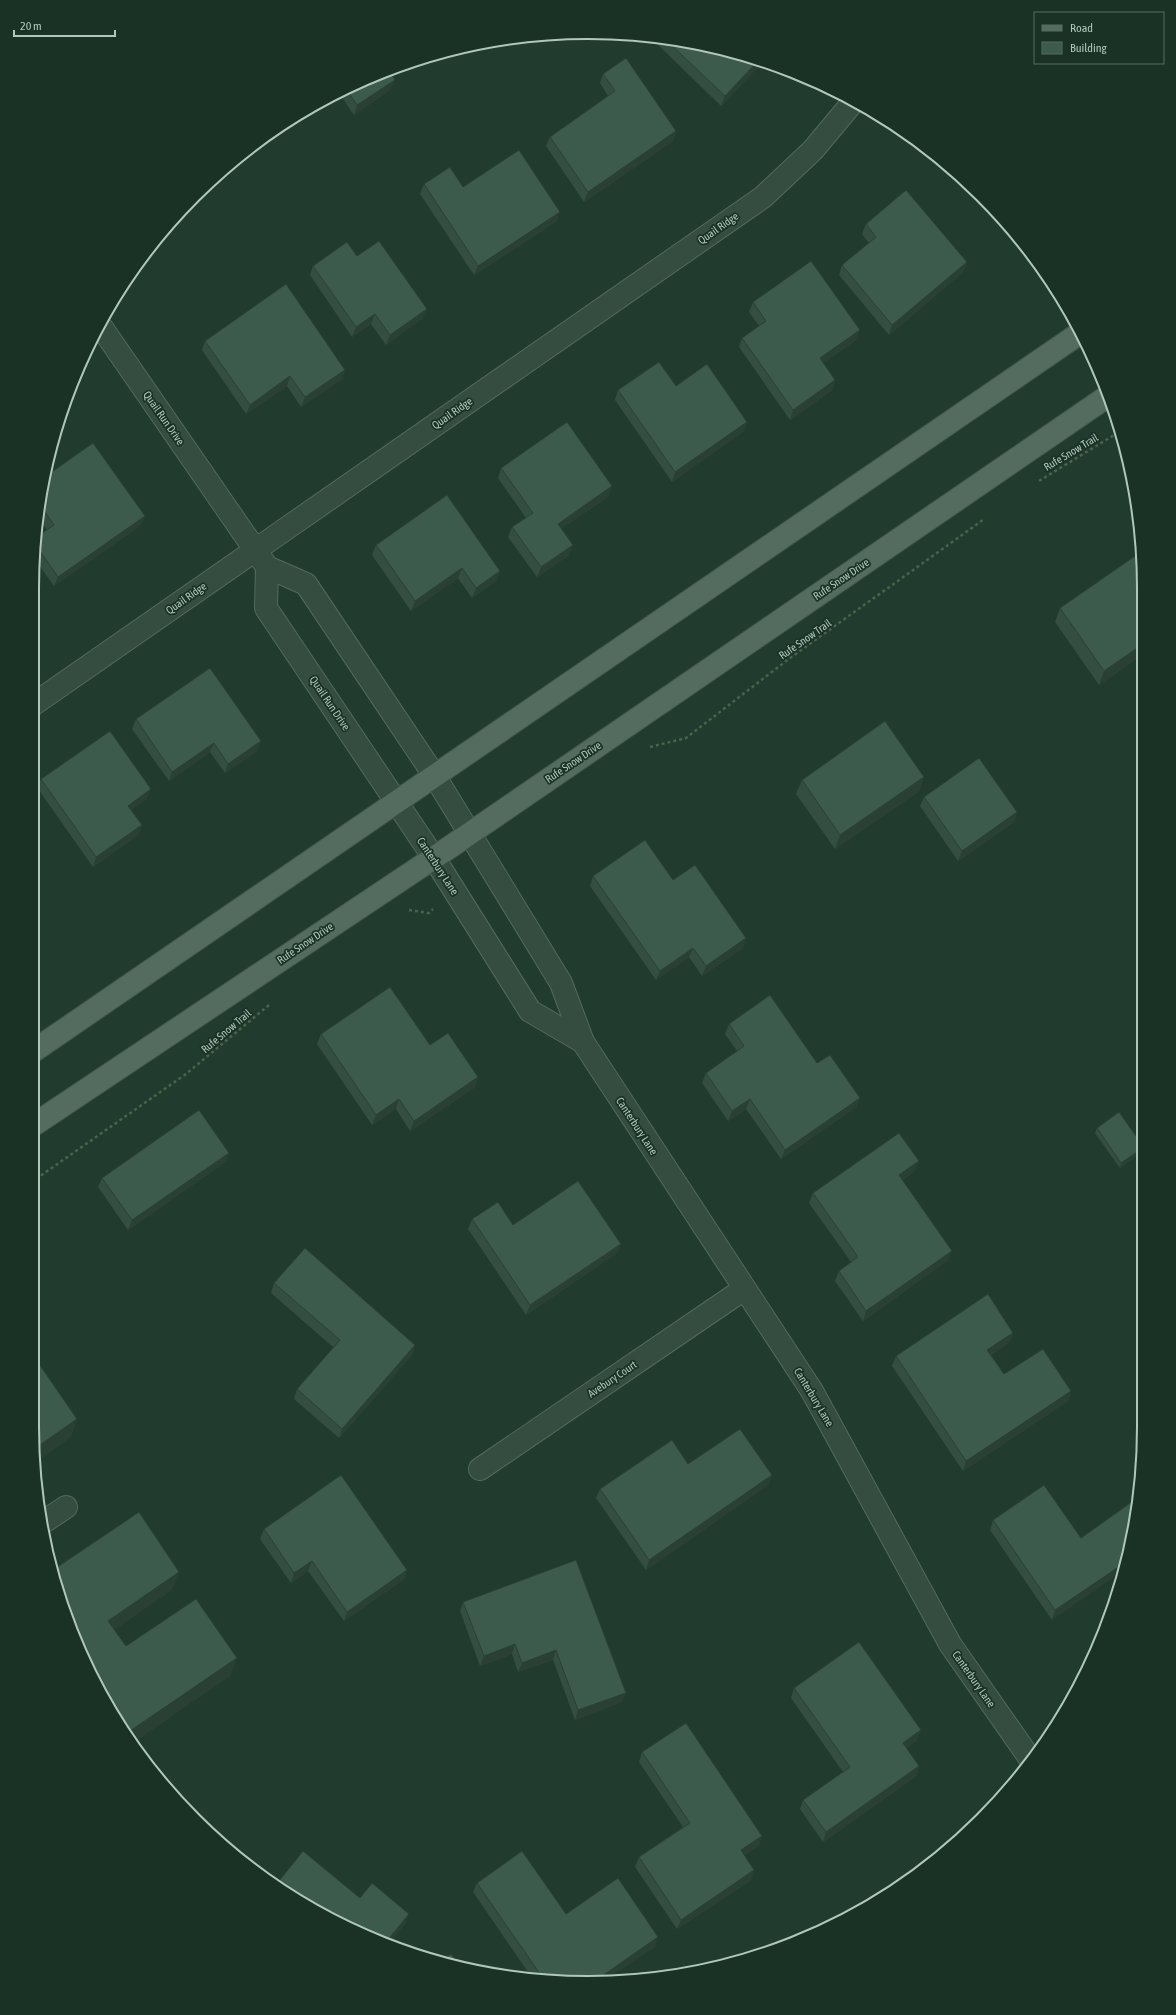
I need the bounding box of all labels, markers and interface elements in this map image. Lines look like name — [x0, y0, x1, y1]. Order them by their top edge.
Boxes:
scale bar — [14, 12, 115, 38]
legend — [1034, 12, 1164, 64]
text: 20 m — [20, 19, 42, 33]
text: Road — [1070, 21, 1093, 35]
text: Building — [1070, 41, 1108, 55]
street label: Quail Ridge — [695, 210, 741, 246]
street label: Quail Run Drive — [141, 389, 187, 447]
street label: Quail Ridge — [429, 395, 475, 431]
street label: Rufe Snow Trail — [1042, 431, 1100, 473]
street label: Rufe Snow Drive — [811, 556, 871, 602]
street label: Quail Ridge — [163, 580, 209, 616]
street label: Rufe Snow Trail — [776, 616, 834, 661]
street label: Quail Run Drive — [307, 674, 353, 732]
street label: Rufe Snow Drive — [543, 739, 603, 785]
street label: Canterbury Lane — [415, 835, 461, 897]
street label: Rufe Snow Drive — [275, 920, 335, 966]
street label: Rufe Snow Trail — [199, 1007, 253, 1055]
street label: Canterbury Lane — [614, 1095, 660, 1157]
street label: Avebury Court — [585, 1358, 639, 1400]
street label: Canterbury Lane — [792, 1366, 836, 1428]
street label: Canterbury Lane — [950, 1648, 998, 1710]

